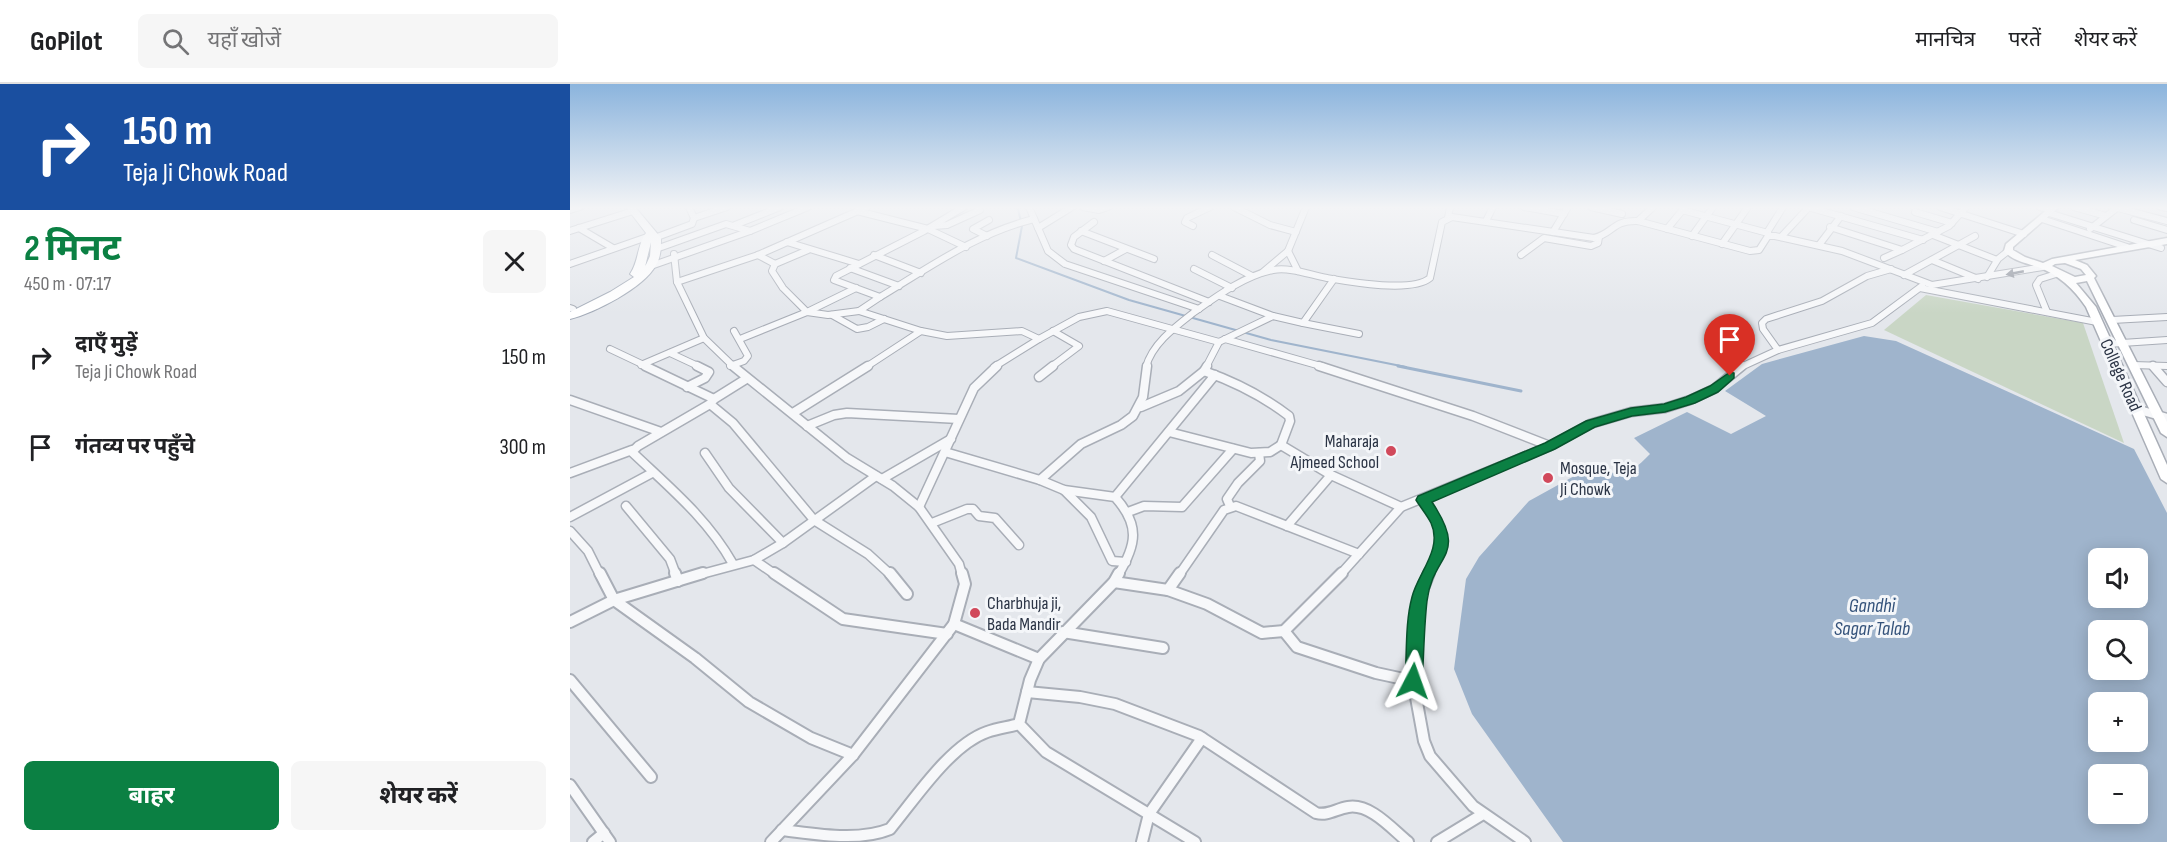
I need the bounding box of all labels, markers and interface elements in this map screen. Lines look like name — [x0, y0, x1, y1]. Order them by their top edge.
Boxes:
search box — [138, 14, 558, 68]
text: GoPilot — [30, 25, 102, 58]
icon: search — [159, 25, 192, 58]
text: यहाँ खोजें — [207, 27, 281, 54]
text: मानचित्र — [1915, 27, 1975, 52]
text: परतें — [2008, 27, 2041, 52]
text: शेयर करें — [2074, 27, 2137, 52]
text: 150 m — [123, 106, 212, 157]
icon: right — [24, 108, 102, 186]
text: Teja Ji Chowk Road — [123, 157, 288, 189]
text: 2 मिनट — [24, 228, 121, 271]
button: close — [483, 230, 546, 293]
one-way arrow — [2005, 269, 2024, 278]
text: 450 m · 07:17 — [24, 272, 111, 296]
pin — [1704, 314, 1755, 376]
icon: arrive — [1713, 323, 1746, 356]
text: दाएँ मुड़ें — [75, 331, 138, 358]
street label: College Road — [2095, 336, 2146, 415]
icon: right — [24, 341, 57, 374]
text: 150 m — [502, 344, 546, 371]
text: Teja Ji Chowk Road — [75, 360, 197, 384]
icon: arrive — [24, 431, 57, 464]
place label: Maharaja Ajmeed School — [1289, 431, 1379, 473]
text: गंतव्य पर पहुँचे — [75, 433, 195, 460]
text: 300 m — [500, 434, 546, 461]
marker: Maharaja Ajmeed School — [1384, 444, 1398, 458]
place label: Mosque, Teja Ji Chowk — [1559, 458, 1637, 500]
marker: Mosque, Teja Ji Chowk — [1541, 471, 1555, 485]
map controls — [2088, 548, 2148, 824]
button: sound — [2088, 548, 2148, 608]
place label: Charbhuja ji, Bada Mandir — [987, 593, 1061, 635]
water label: Gandhi Sagar Talab — [1834, 594, 1910, 641]
marker: Charbhuja ji, Bada Mandir — [968, 606, 982, 620]
button: search — [2088, 620, 2148, 680]
position arrow — [1381, 649, 1445, 713]
button: + — [2088, 692, 2148, 752]
button: बाहर — [24, 761, 279, 830]
button: शेयर करें — [291, 761, 546, 830]
button: − — [2088, 764, 2148, 824]

